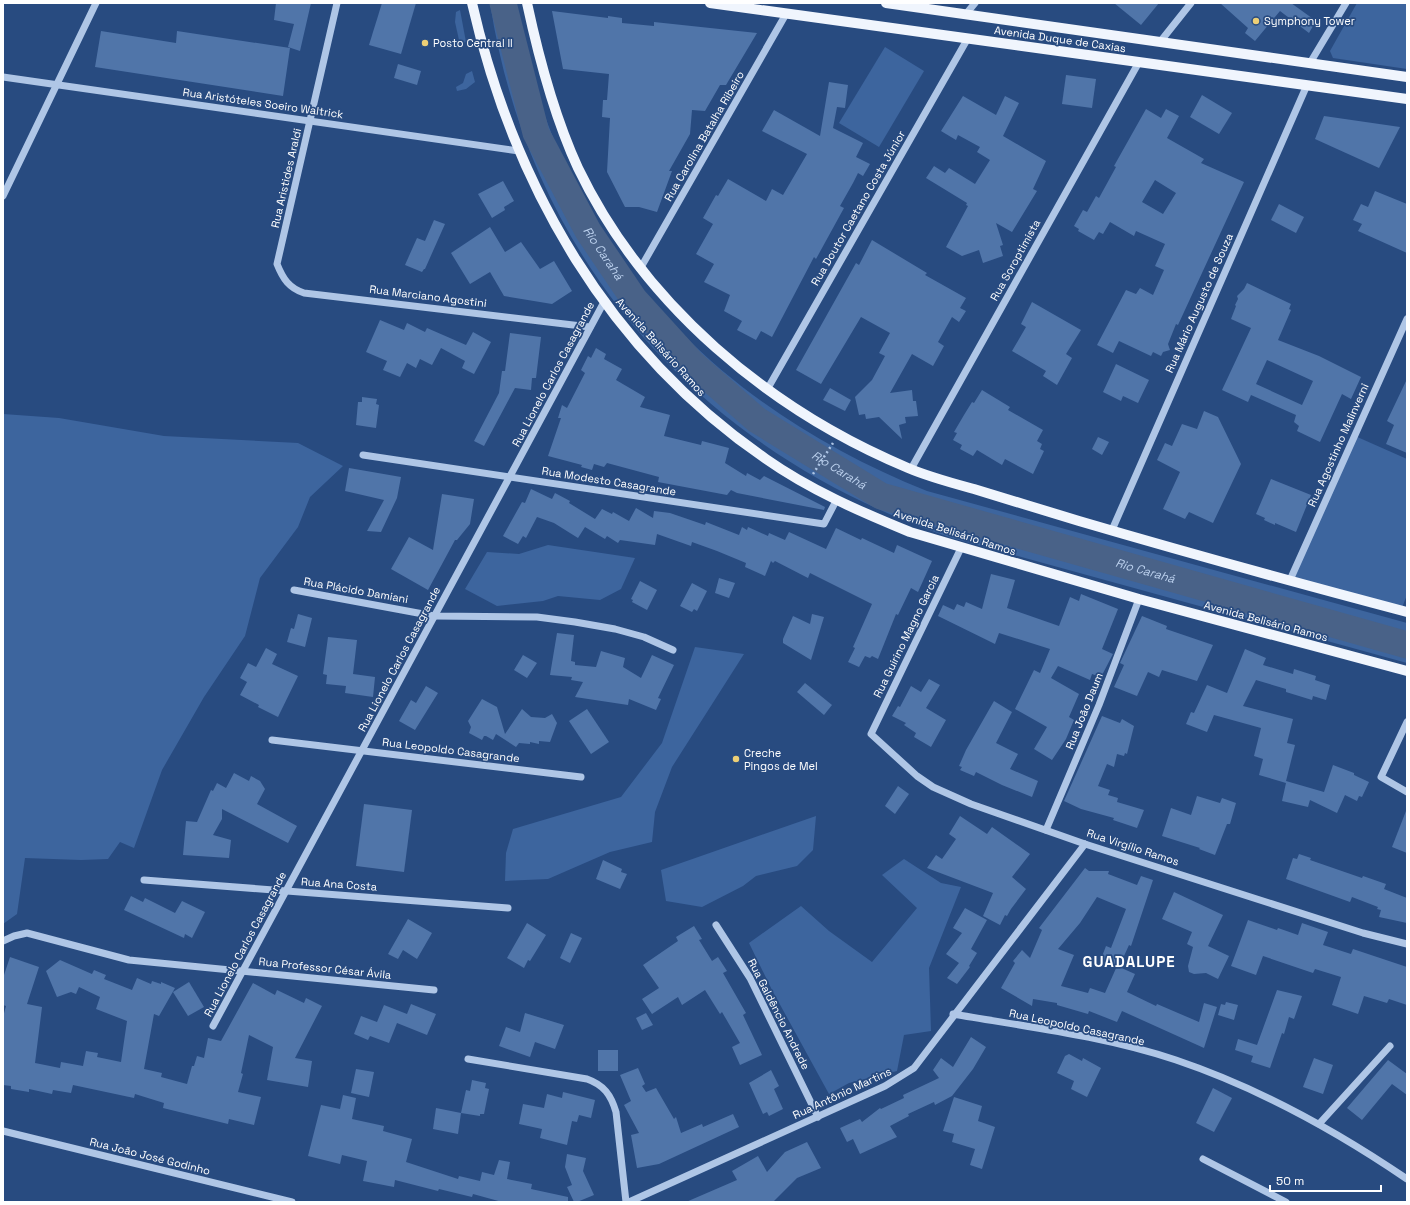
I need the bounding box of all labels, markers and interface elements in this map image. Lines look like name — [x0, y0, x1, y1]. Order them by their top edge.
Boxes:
place label: Symphony Tower — [1264, 14, 1355, 28]
marker: Symphony Tower — [1251, 16, 1261, 26]
street label: Avenida Duque de Caxias — [993, 23, 1127, 55]
place label: Posto Central II — [433, 36, 513, 50]
marker: Posto Central II — [420, 38, 430, 48]
street label: Rua Carolina Batalha Ribeiro — [661, 68, 747, 204]
street label: Rua Aristóteles Soeiro Waltrick — [182, 85, 344, 121]
street label: Rua Aristides Araldi — [268, 127, 304, 229]
street label: Rua Doutor Caetano Costa Júnior — [808, 128, 908, 288]
street label: Rua Soroptimista — [987, 216, 1043, 303]
water label: Rio Carahá — [579, 223, 627, 283]
street label: Rua Mário Augusto de Souza — [1162, 230, 1236, 375]
street label: Rua Marciano Agostini — [369, 282, 488, 310]
street label: Avenida Belisário Ramos — [613, 295, 709, 399]
street label: Rua Lionelo Carlos Casagrande — [509, 299, 597, 449]
street label: Rua Agostinho Malinverni — [1304, 381, 1372, 509]
water label: Rio Carahá — [809, 447, 869, 493]
street label: Rua Modesto Casagrande — [541, 463, 677, 499]
street label: Avenida Belisário Ramos — [892, 506, 1018, 558]
water label: Rio Carahá — [1114, 555, 1177, 587]
street label: Rua Guirino Magno Garcia — [870, 572, 942, 700]
street label: Rua Plácido Damiani — [303, 574, 410, 606]
street label: Rua Lionelo Carlos Casagrande — [355, 584, 443, 734]
street label: Avenida Belisário Ramos — [1203, 598, 1330, 644]
street label: Rua João Daum — [1062, 671, 1106, 751]
street label: Rua Leopoldo Casagrande — [381, 735, 521, 765]
place label: Creche Pingos de Mel — [744, 746, 818, 773]
marker: Creche Pingos de Mel — [731, 754, 741, 764]
street label: Rua Virgílio Ramos — [1085, 825, 1181, 869]
street label: Rua Lionelo Carlos Casagrande — [201, 869, 289, 1019]
street label: Rua Ana Costa — [300, 874, 378, 894]
district label: GUADALUPE — [1082, 952, 1176, 971]
street label: Rua Professor César Ávila — [258, 954, 393, 982]
street label: Rua Galdêncio Andrade — [745, 956, 813, 1072]
street label: Rua Leopoldo Casagrande — [1008, 1006, 1146, 1048]
street label: Rua Antônio Martins — [790, 1064, 894, 1122]
street label: Rua João José Godinho — [88, 1134, 212, 1178]
scale bar — [1270, 1167, 1381, 1193]
text: 50 m — [1276, 1173, 1304, 1189]

